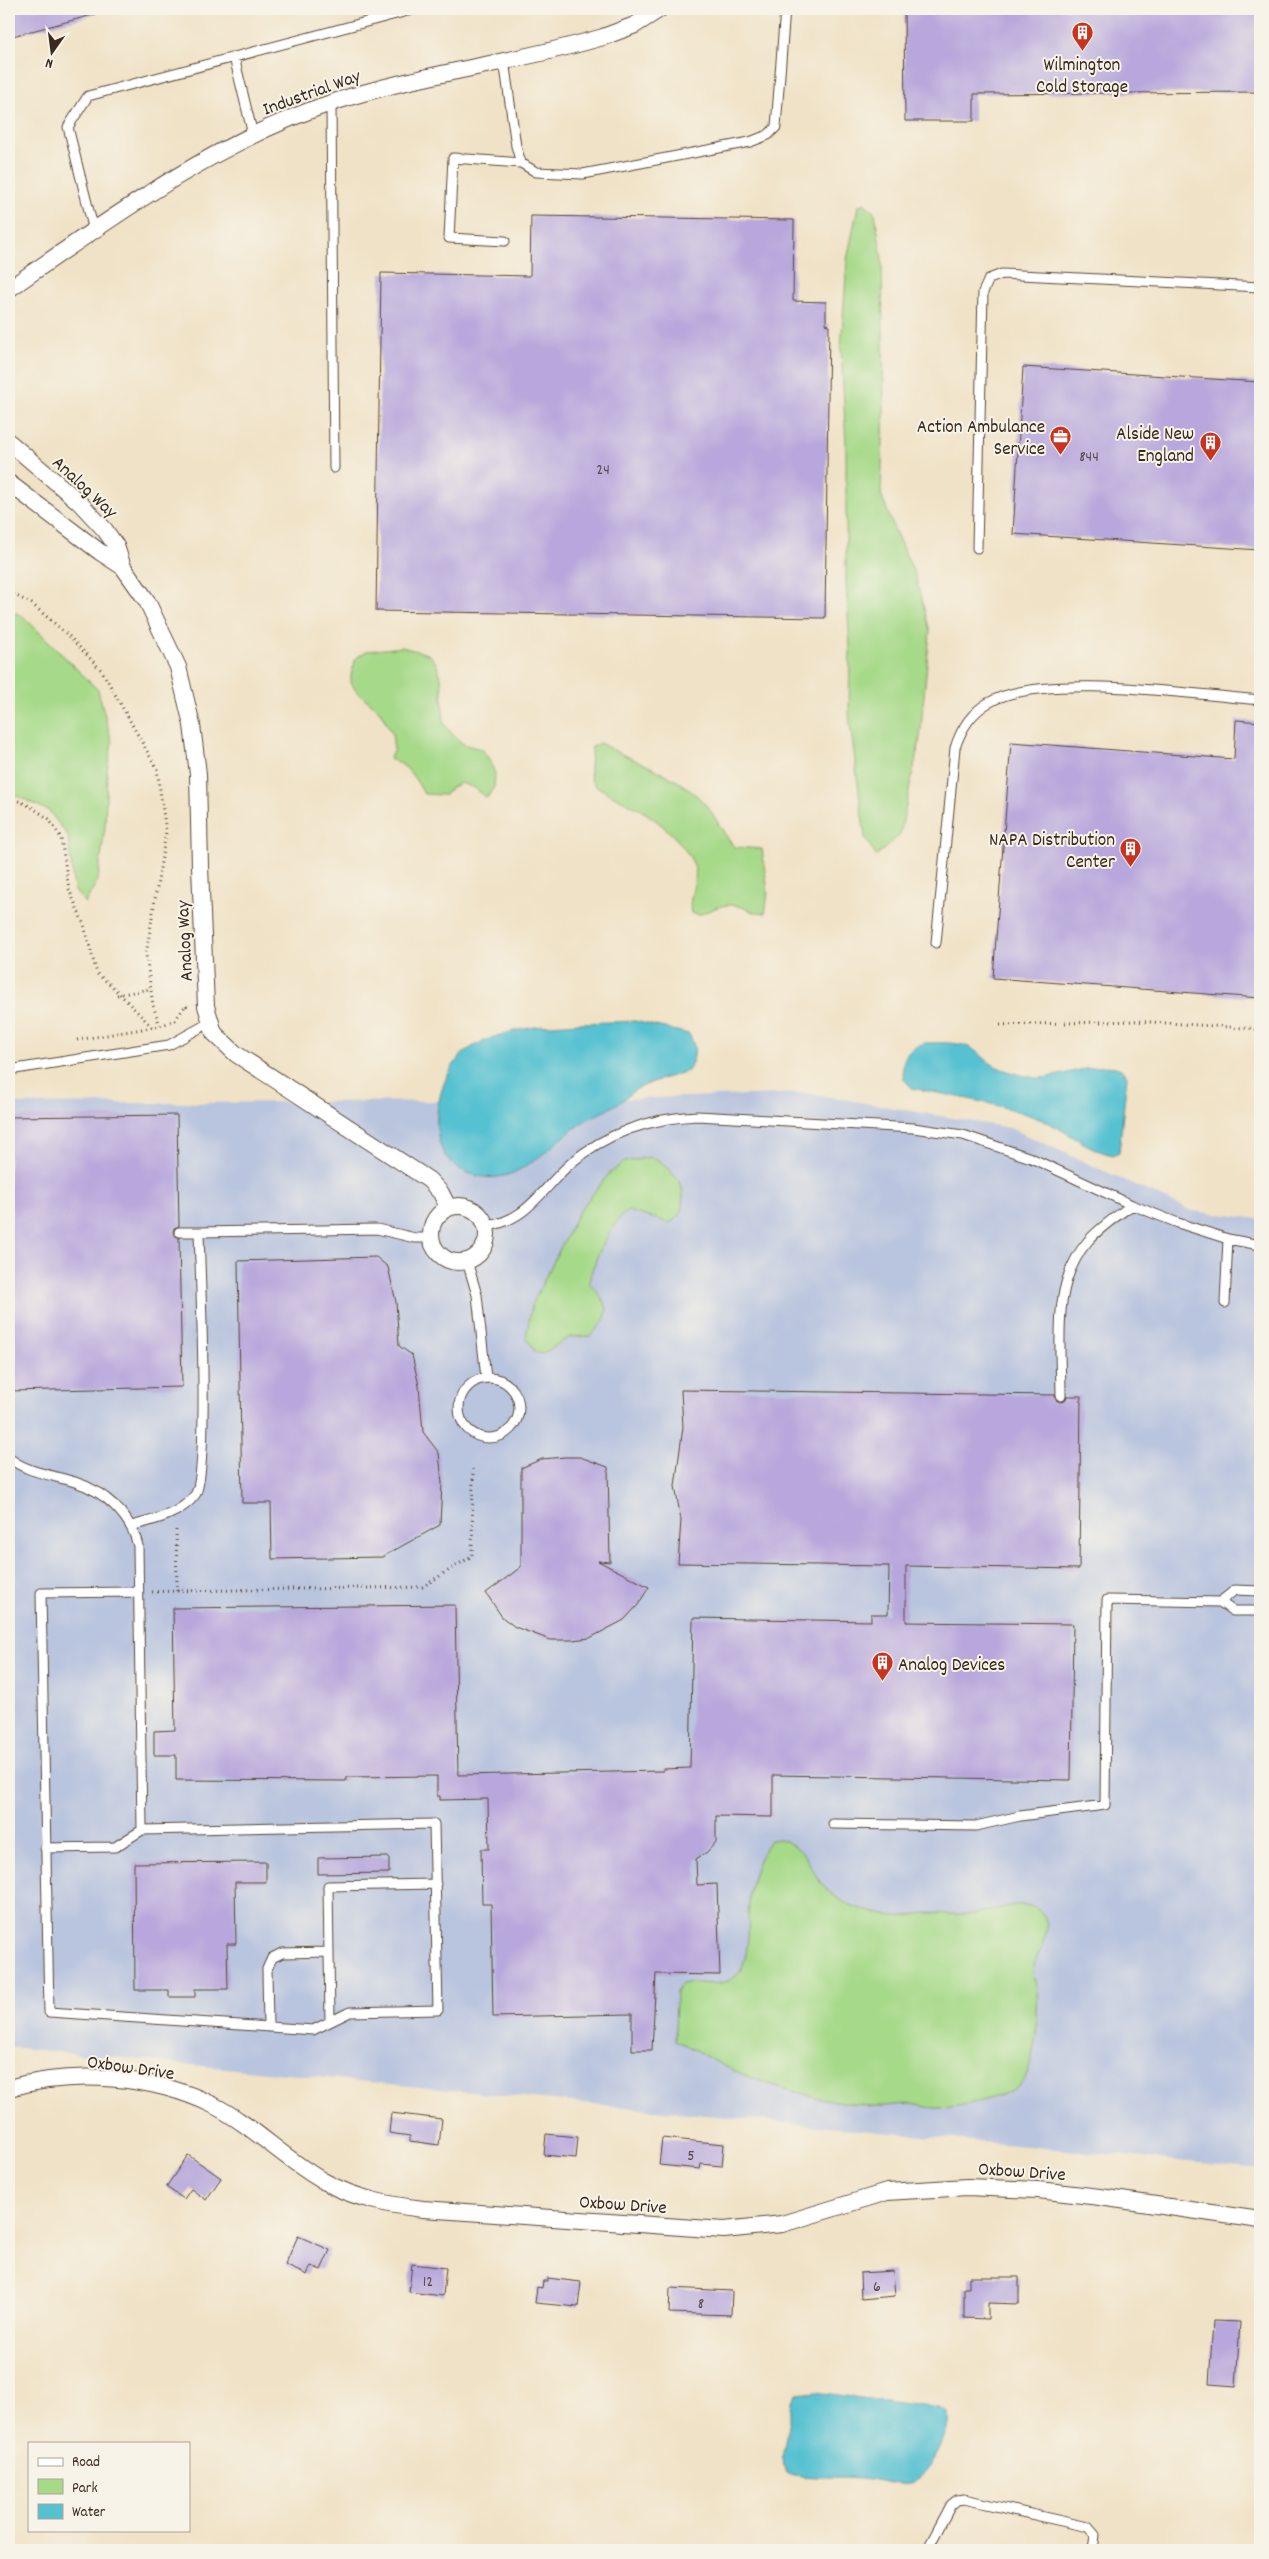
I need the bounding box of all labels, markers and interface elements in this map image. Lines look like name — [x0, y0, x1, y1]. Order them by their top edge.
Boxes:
building icon: Wilmington Cold Storage — [1070, 20, 1094, 51]
north arrow — [28, 28, 78, 78]
text: N — [43, 52, 55, 73]
place label: Wilmington Cold Storage — [1036, 53, 1128, 102]
street label: Industrial Way — [259, 64, 365, 125]
place label: Action Ambulance Service — [917, 415, 1045, 464]
place label: Alside New England — [1116, 422, 1194, 471]
office icon: Action Ambulance Service — [1049, 424, 1073, 455]
building icon: Alside New England — [1198, 431, 1222, 462]
house number: 844 — [1079, 446, 1099, 469]
street label: Analog Way — [45, 451, 123, 526]
house number: 24 — [596, 459, 610, 482]
place label: NAPA Distribution Center — [989, 828, 1115, 877]
building icon: NAPA Distribution Center — [1119, 837, 1143, 868]
street label: Analog Way — [171, 899, 202, 982]
building icon: Analog Devices — [870, 1651, 894, 1682]
place label: Analog Devices — [898, 1653, 1005, 1680]
street label: Oxbow Drive — [85, 2050, 176, 2089]
house number: 5 — [687, 2145, 695, 2168]
street label: Oxbow Drive — [977, 2157, 1067, 2190]
street label: Oxbow Drive — [578, 2190, 668, 2223]
house number: 12 — [423, 2271, 433, 2294]
house number: 6 — [873, 2276, 881, 2299]
house number: 8 — [698, 2293, 704, 2316]
legend — [28, 2442, 190, 2532]
text: Road — [72, 2452, 100, 2474]
text: Park — [72, 2478, 98, 2500]
text: Water — [72, 2502, 106, 2524]

